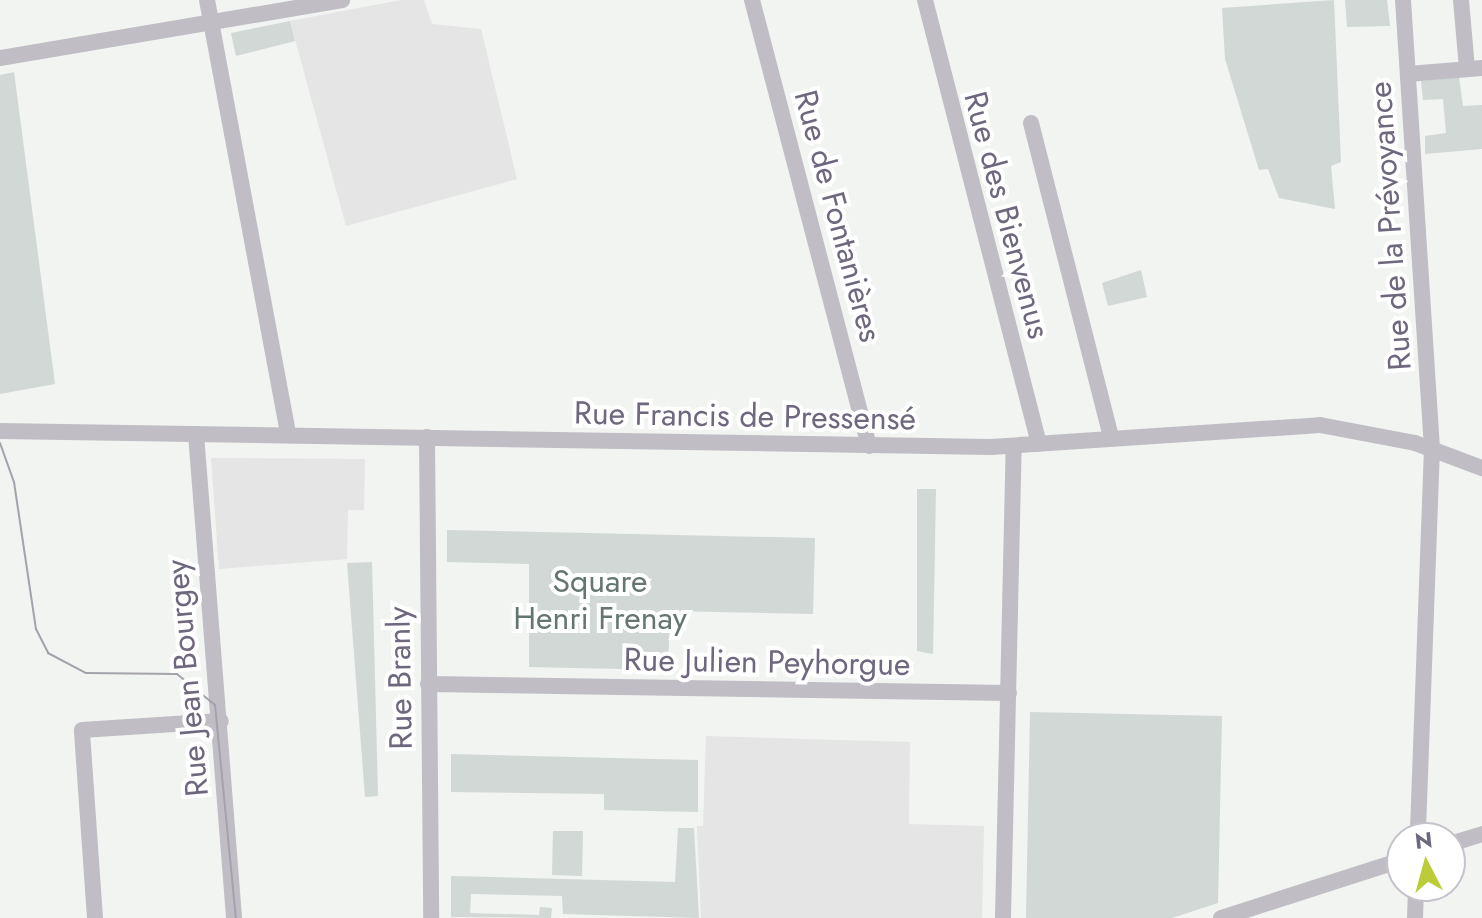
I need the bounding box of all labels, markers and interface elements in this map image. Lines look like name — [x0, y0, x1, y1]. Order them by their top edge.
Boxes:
street label: Rue de la Prévoyance — [1361, 80, 1419, 372]
street label: Rue de Fontanières — [786, 86, 890, 346]
street label: Rue des Bienvenus — [956, 87, 1058, 343]
street label: Rue Francis de Pressensé — [574, 394, 916, 438]
street label: Rue Jean Bourgey — [158, 558, 216, 798]
park label: Square Henri Frenay — [513, 563, 687, 638]
street label: Rue Branly — [380, 606, 420, 750]
street label: Rue Julien Peyhorgue — [623, 640, 911, 684]
north arrow — [1386, 822, 1466, 902]
text: N — [1413, 823, 1434, 857]

